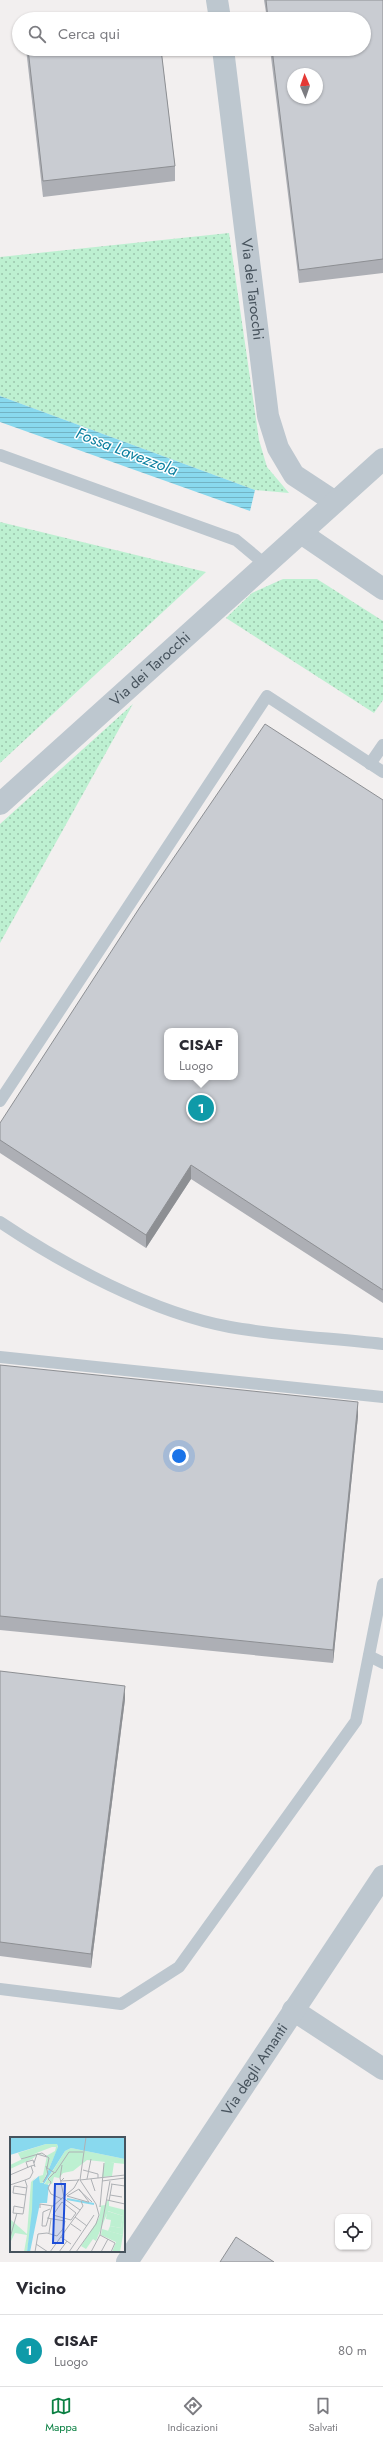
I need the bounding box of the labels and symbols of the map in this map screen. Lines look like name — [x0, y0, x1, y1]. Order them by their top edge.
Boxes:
north arrow — [287, 68, 323, 104]
street label: Via dei Tarocchi — [235, 237, 270, 341]
water label: Fossa Lavezzola — [73, 421, 181, 482]
street label: Via dei Tarocchi — [105, 626, 195, 711]
pin: 1 — [188, 1093, 214, 1123]
your location — [169, 1446, 189, 1466]
street label: Via degli Amanti — [216, 2019, 293, 2120]
inset map — [10, 2137, 125, 2252]

